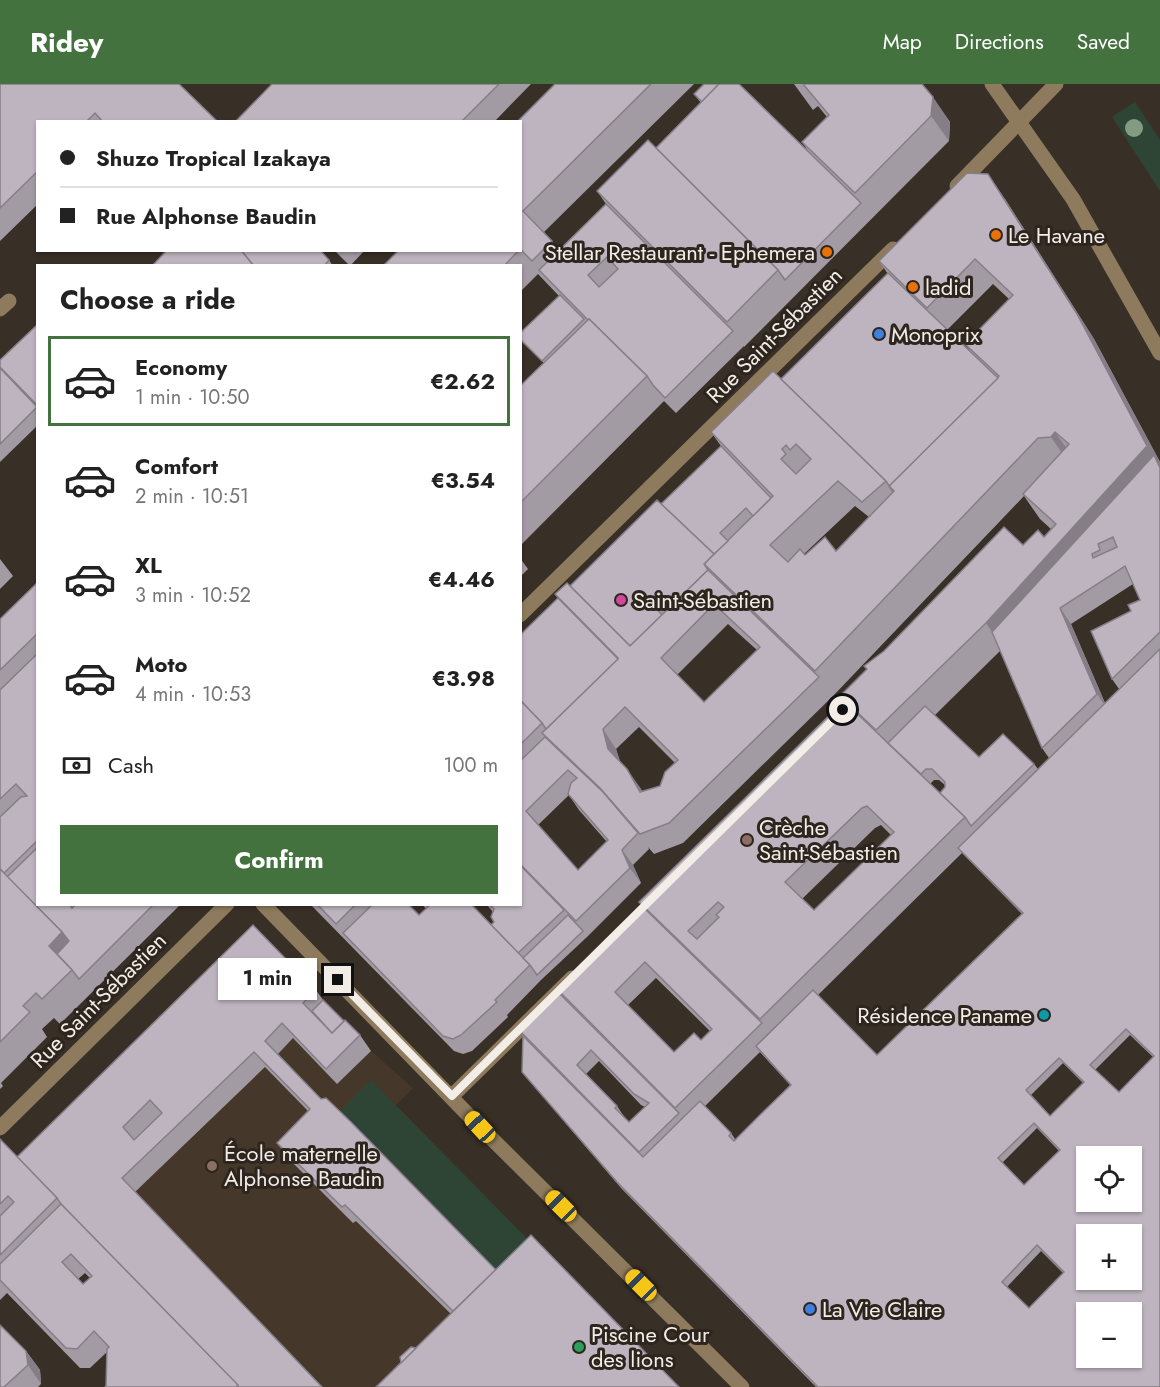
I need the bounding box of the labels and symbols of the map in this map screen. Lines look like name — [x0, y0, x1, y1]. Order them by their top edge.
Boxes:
place label: Le Havane — [1008, 219, 1105, 251]
marker: Le Havane — [989, 228, 1003, 242]
place label: Stellar Restaurant - Ephemera — [545, 236, 815, 268]
marker: Stellar Restaurant - Ephemera — [820, 245, 834, 259]
street label: Rue Saint-Sébastien — [699, 260, 849, 410]
place label: ladid — [925, 271, 971, 303]
marker: ladid — [906, 280, 920, 294]
place label: Monoprix — [891, 318, 980, 350]
marker: Monoprix — [872, 327, 886, 341]
place label: Saint-Sébastien — [633, 584, 772, 616]
marker: Saint-Sébastien — [614, 593, 628, 607]
route start — [829, 696, 856, 723]
place label: Crèche Saint-Sébastien — [759, 811, 898, 868]
marker: Crèche Saint-Sébastien — [740, 833, 754, 847]
street label: Rue Saint-Sébastien — [23, 925, 173, 1075]
callout: 1 min — [218, 959, 317, 1001]
route end — [324, 966, 351, 993]
place label: Résidence Paname — [857, 999, 1032, 1031]
marker: Résidence Paname — [1037, 1008, 1051, 1022]
car — [461, 1108, 499, 1146]
place label: École maternelle Alphonse Baudin — [224, 1137, 382, 1194]
marker: École maternelle Alphonse Baudin — [205, 1159, 219, 1173]
car — [542, 1187, 580, 1225]
car — [622, 1266, 660, 1304]
place label: La Vie Claire — [822, 1293, 942, 1325]
marker: La Vie Claire — [803, 1302, 817, 1316]
place label: Piscine Cour des lions — [591, 1318, 710, 1375]
marker: Piscine Cour des lions — [572, 1340, 586, 1354]

